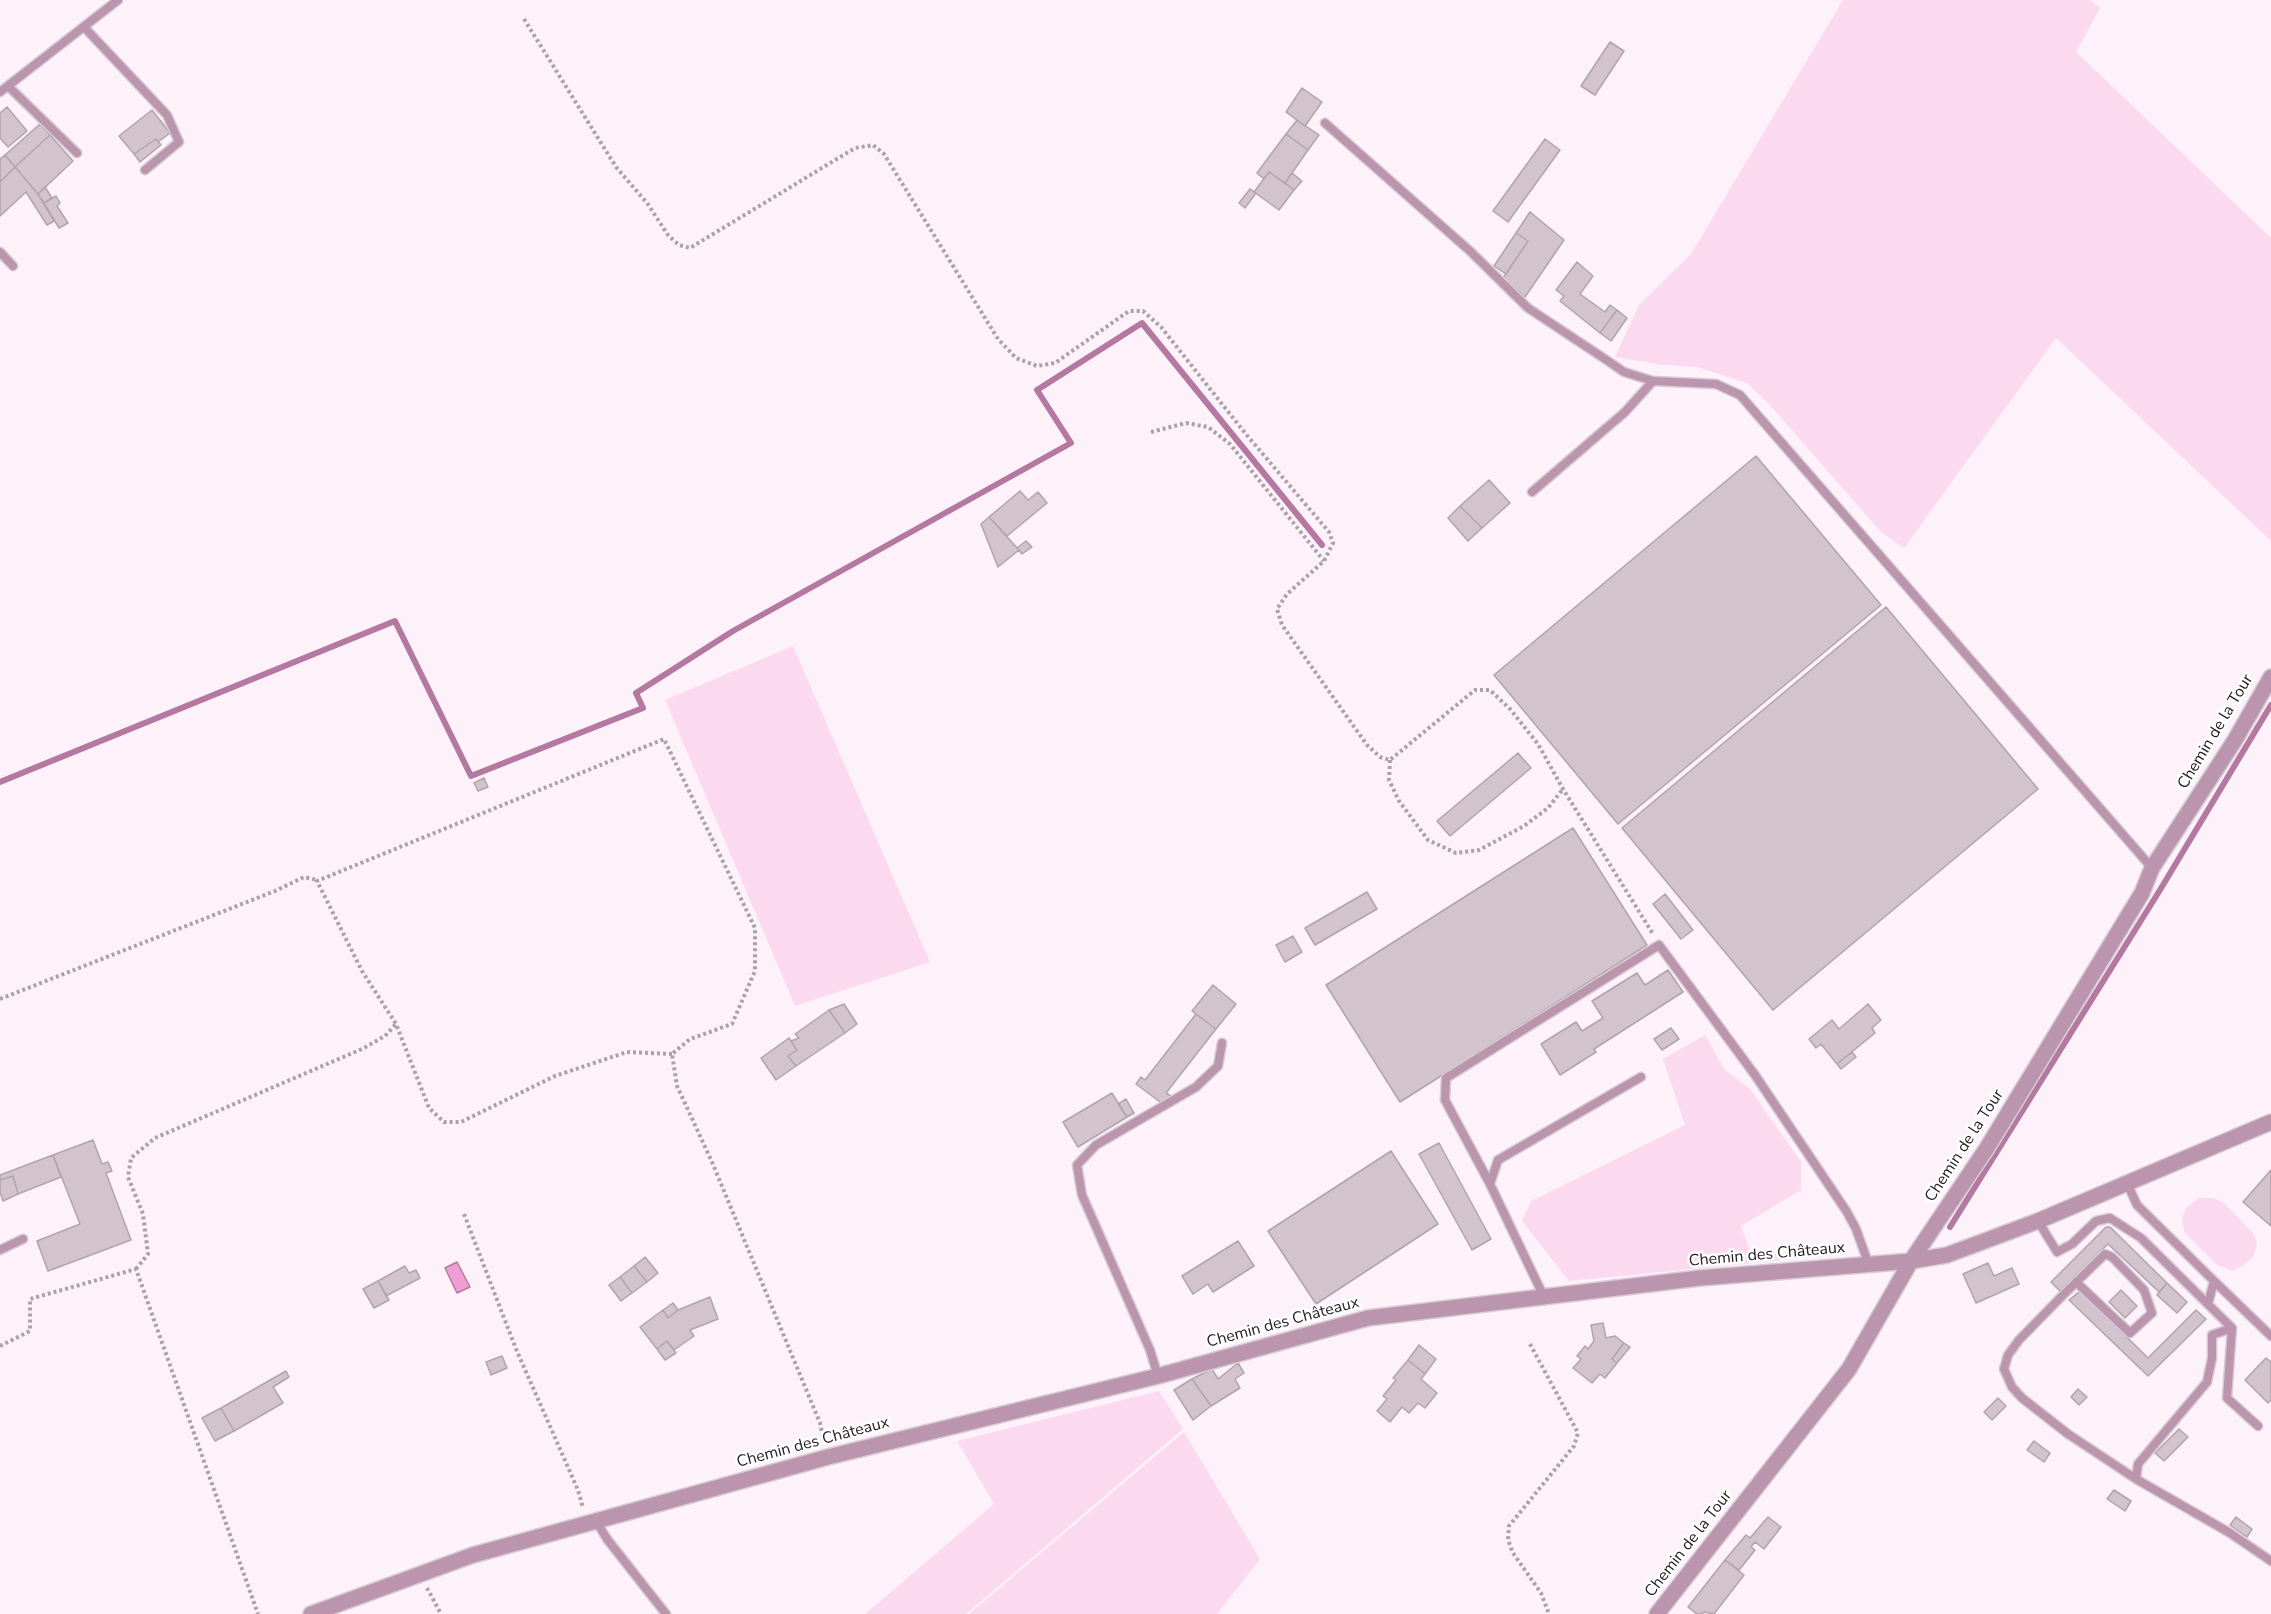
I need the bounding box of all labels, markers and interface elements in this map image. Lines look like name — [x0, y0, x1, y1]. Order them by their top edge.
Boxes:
street label: Chemin de la Tour — [2174, 671, 2258, 793]
street label: Chemin de la Tour — [1921, 1086, 2009, 1206]
street label: Chemin des Châteaux — [1688, 1239, 1846, 1271]
street label: Chemin des Châteaux — [1205, 1293, 1361, 1353]
street label: Chemin des Châteaux — [735, 1413, 891, 1473]
street label: Chemin de la Tour — [1641, 1487, 1737, 1601]

